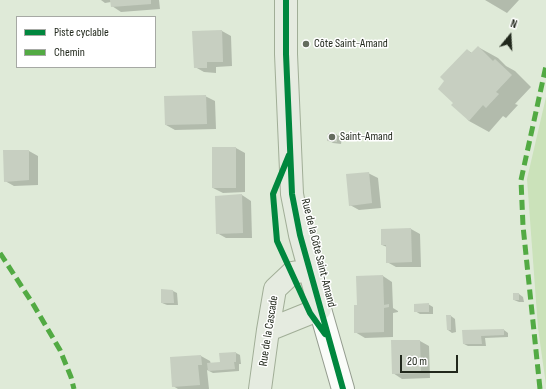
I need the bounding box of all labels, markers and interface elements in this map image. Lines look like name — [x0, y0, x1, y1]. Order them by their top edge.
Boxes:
legend — [16, 16, 156, 68]
north arrow — [490, 16, 530, 56]
text: N — [509, 17, 519, 31]
text: Piste cyclable — [54, 25, 109, 40]
place label: Côte Saint-Amand — [314, 37, 388, 51]
marker: Côte Saint-Amand — [301, 39, 311, 49]
text: Chemin — [54, 45, 85, 60]
place label: Saint-Amand — [340, 130, 393, 144]
marker: Saint-Amand — [327, 132, 337, 142]
street label: Rue de la Côte Saint-Amand — [298, 197, 338, 309]
street label: Rue de la Cascade — [256, 295, 282, 367]
scale bar — [402, 347, 460, 373]
text: 20 m — [407, 354, 427, 369]

